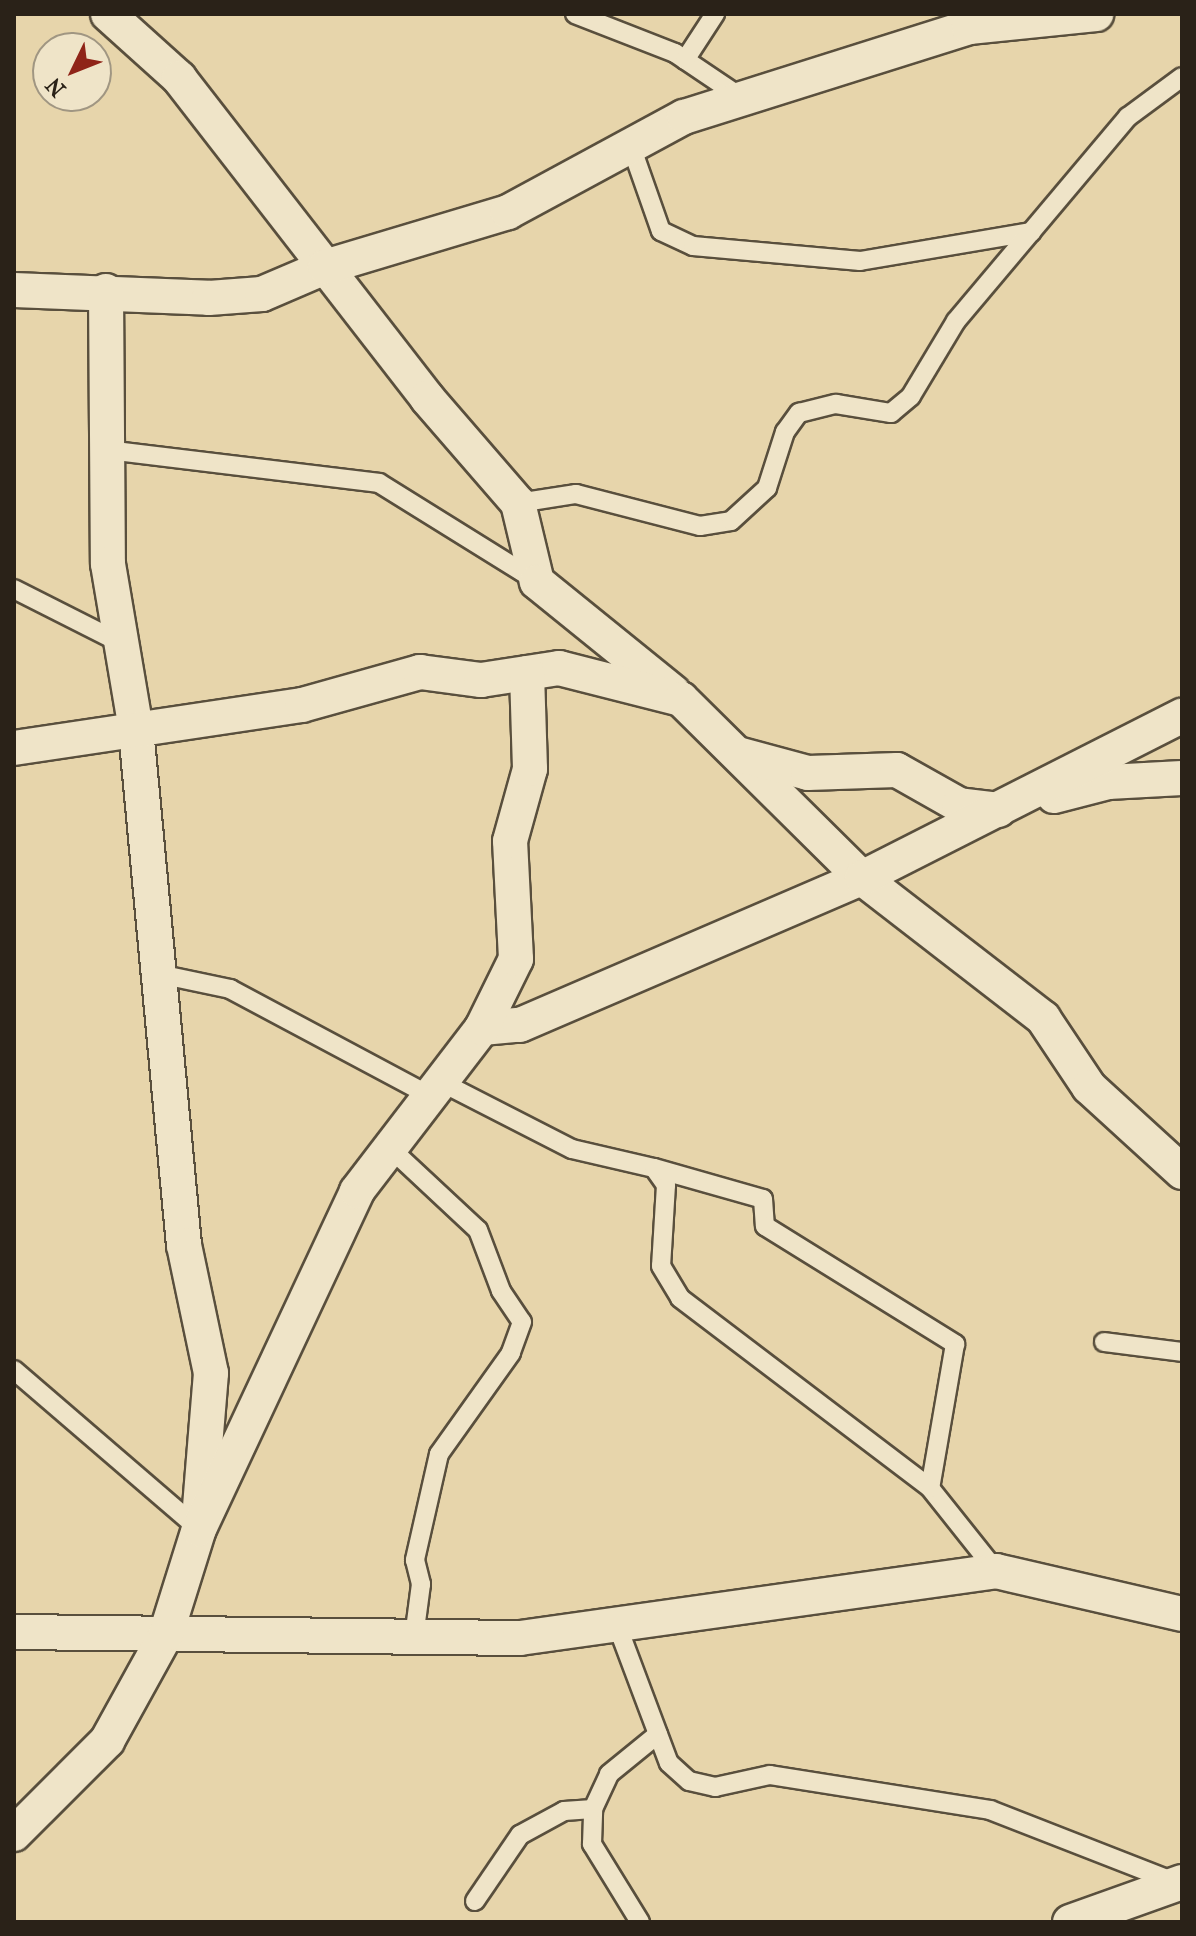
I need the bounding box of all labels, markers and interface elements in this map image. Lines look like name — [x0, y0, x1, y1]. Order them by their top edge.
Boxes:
north arrow — [32, 32, 112, 112]
text: N — [41, 72, 71, 102]

